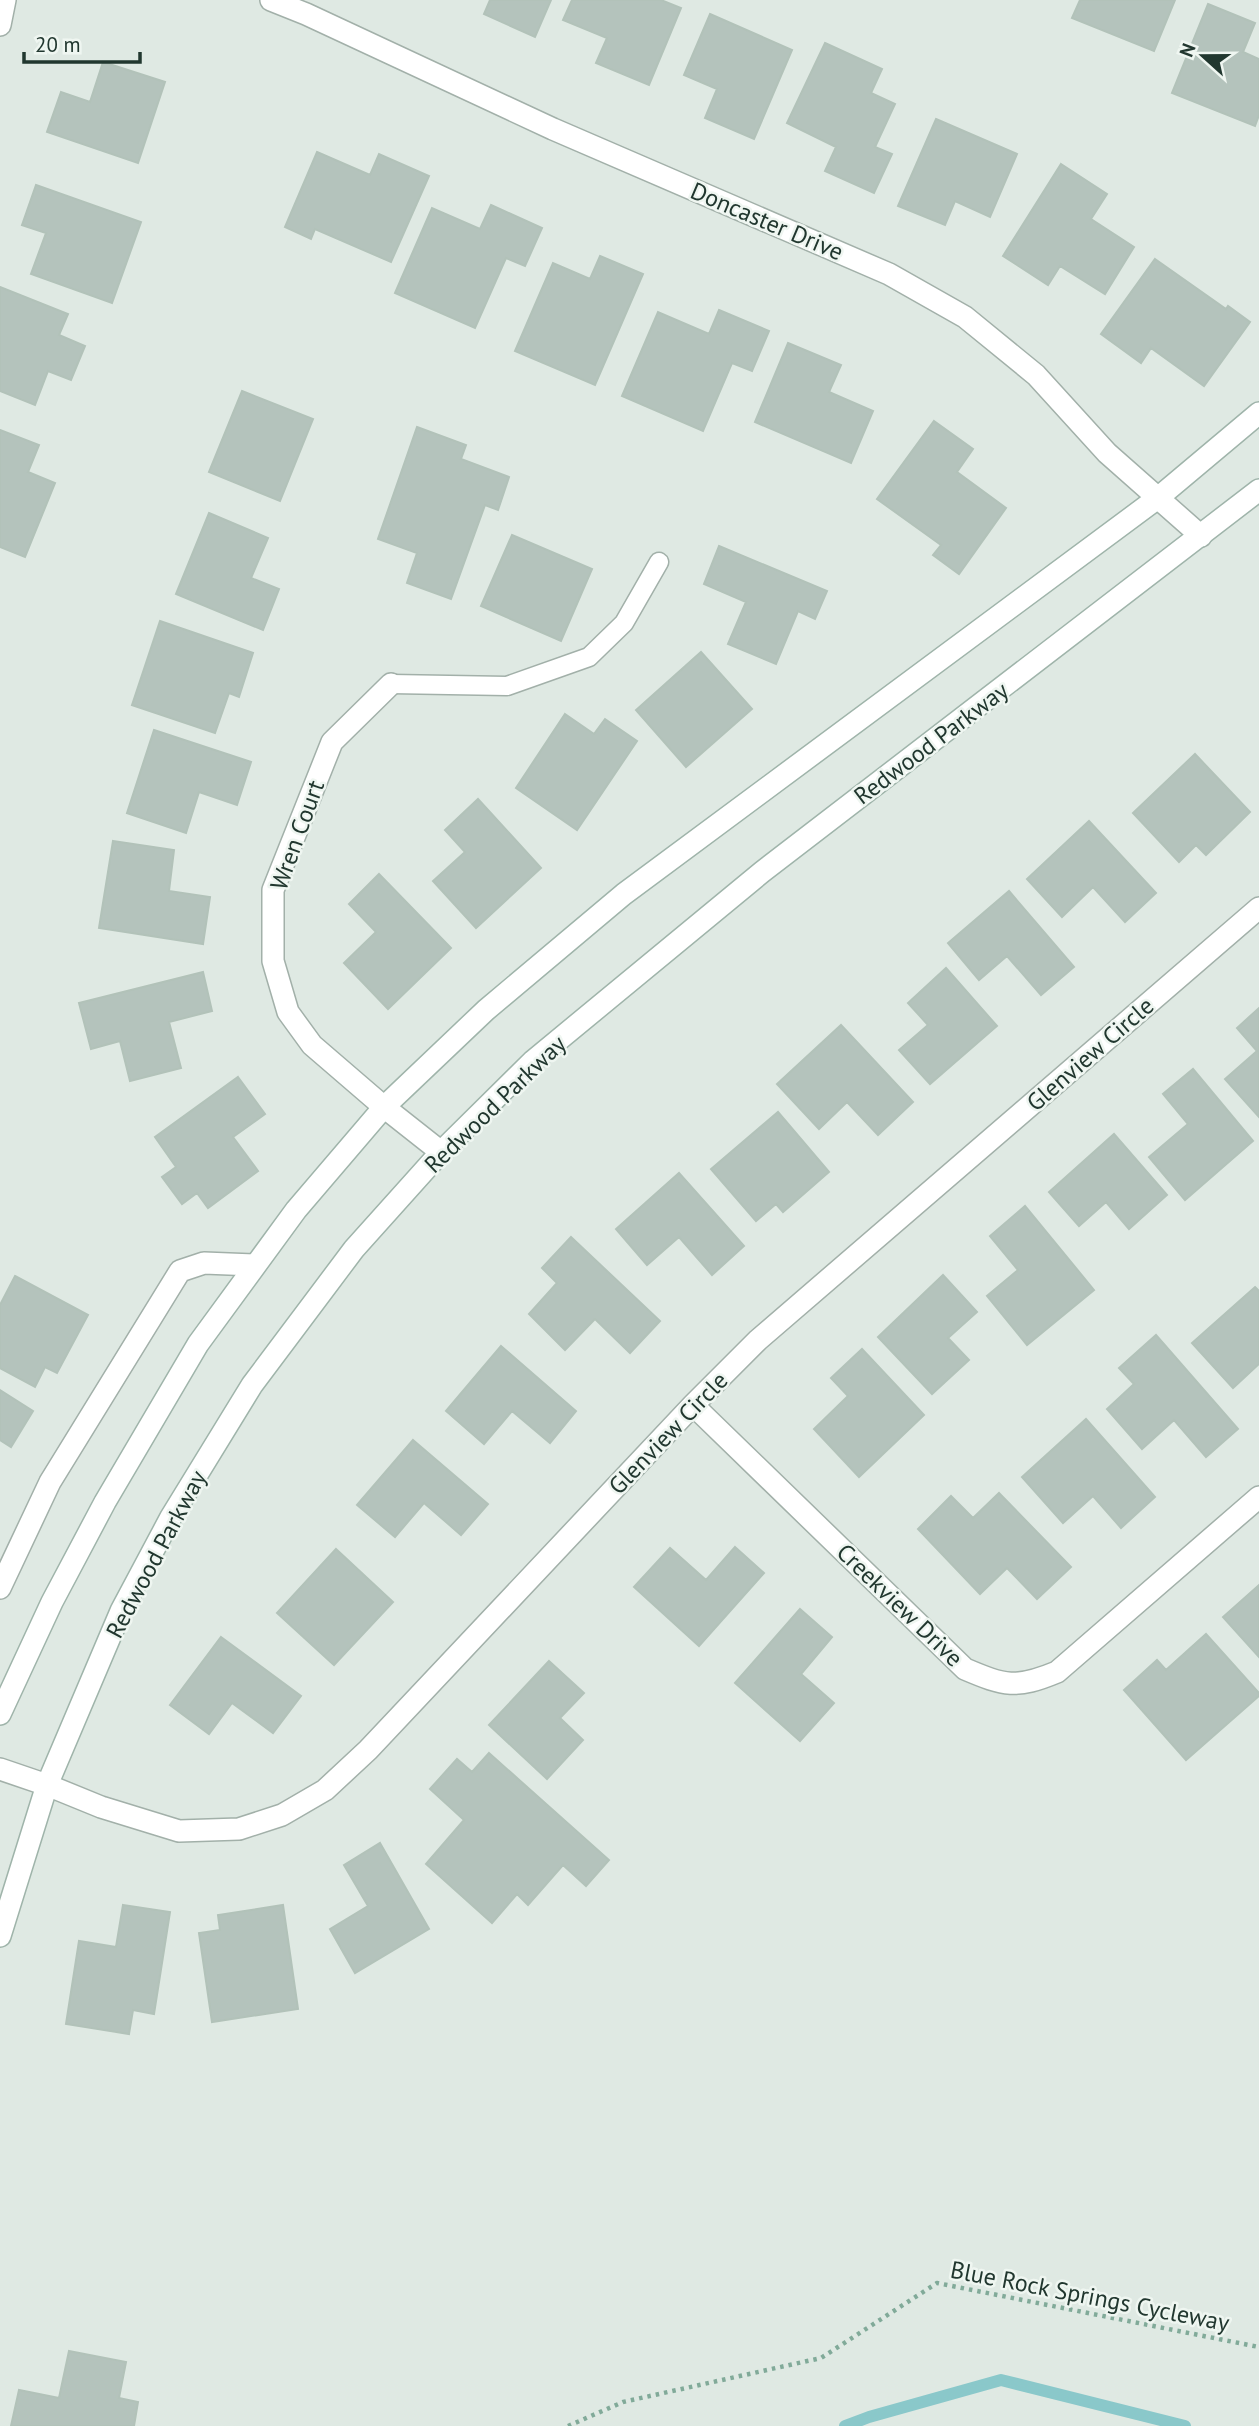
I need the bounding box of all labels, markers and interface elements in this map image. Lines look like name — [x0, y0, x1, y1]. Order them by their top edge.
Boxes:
scale bar — [24, 21, 140, 65]
north arrow — [1168, 21, 1238, 91]
text: 20 m — [35, 31, 81, 58]
text: N — [1174, 40, 1201, 60]
street label: Doncaster Drive — [686, 175, 848, 267]
street label: Redwood Parkway — [848, 675, 1014, 811]
street label: Wren Court — [263, 776, 331, 894]
street label: Glenview Circle — [1020, 990, 1160, 1118]
street label: Redwood Parkway — [418, 1028, 572, 1180]
street label: Glenview Circle — [602, 1365, 734, 1501]
street label: Redwood Parkway — [99, 1465, 213, 1643]
street label: Creekview Drive — [830, 1537, 970, 1673]
street label: Blue Rock Springs Cycleway — [948, 2254, 1232, 2338]

